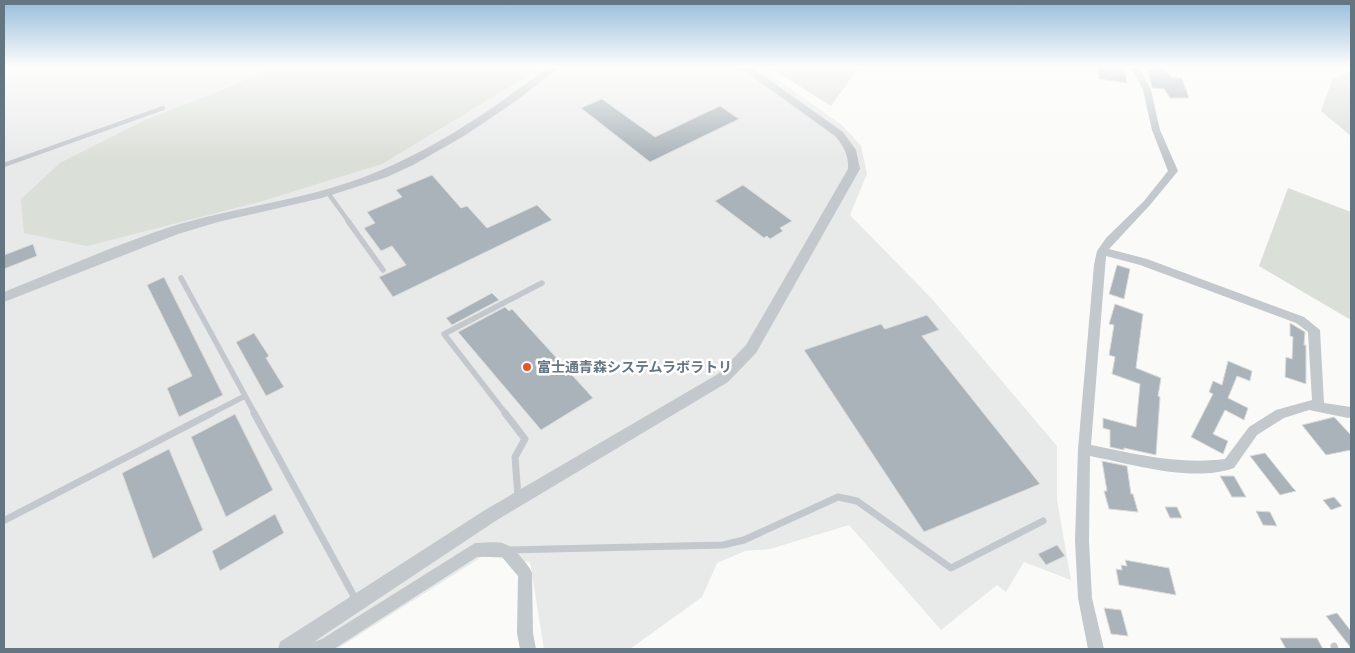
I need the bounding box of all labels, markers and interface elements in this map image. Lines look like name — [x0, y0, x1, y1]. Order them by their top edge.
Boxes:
place label: 富士通青森システムラボラトリ — [537, 358, 732, 375]
marker: 富士通青森システムラボラトリ — [521, 361, 533, 373]

